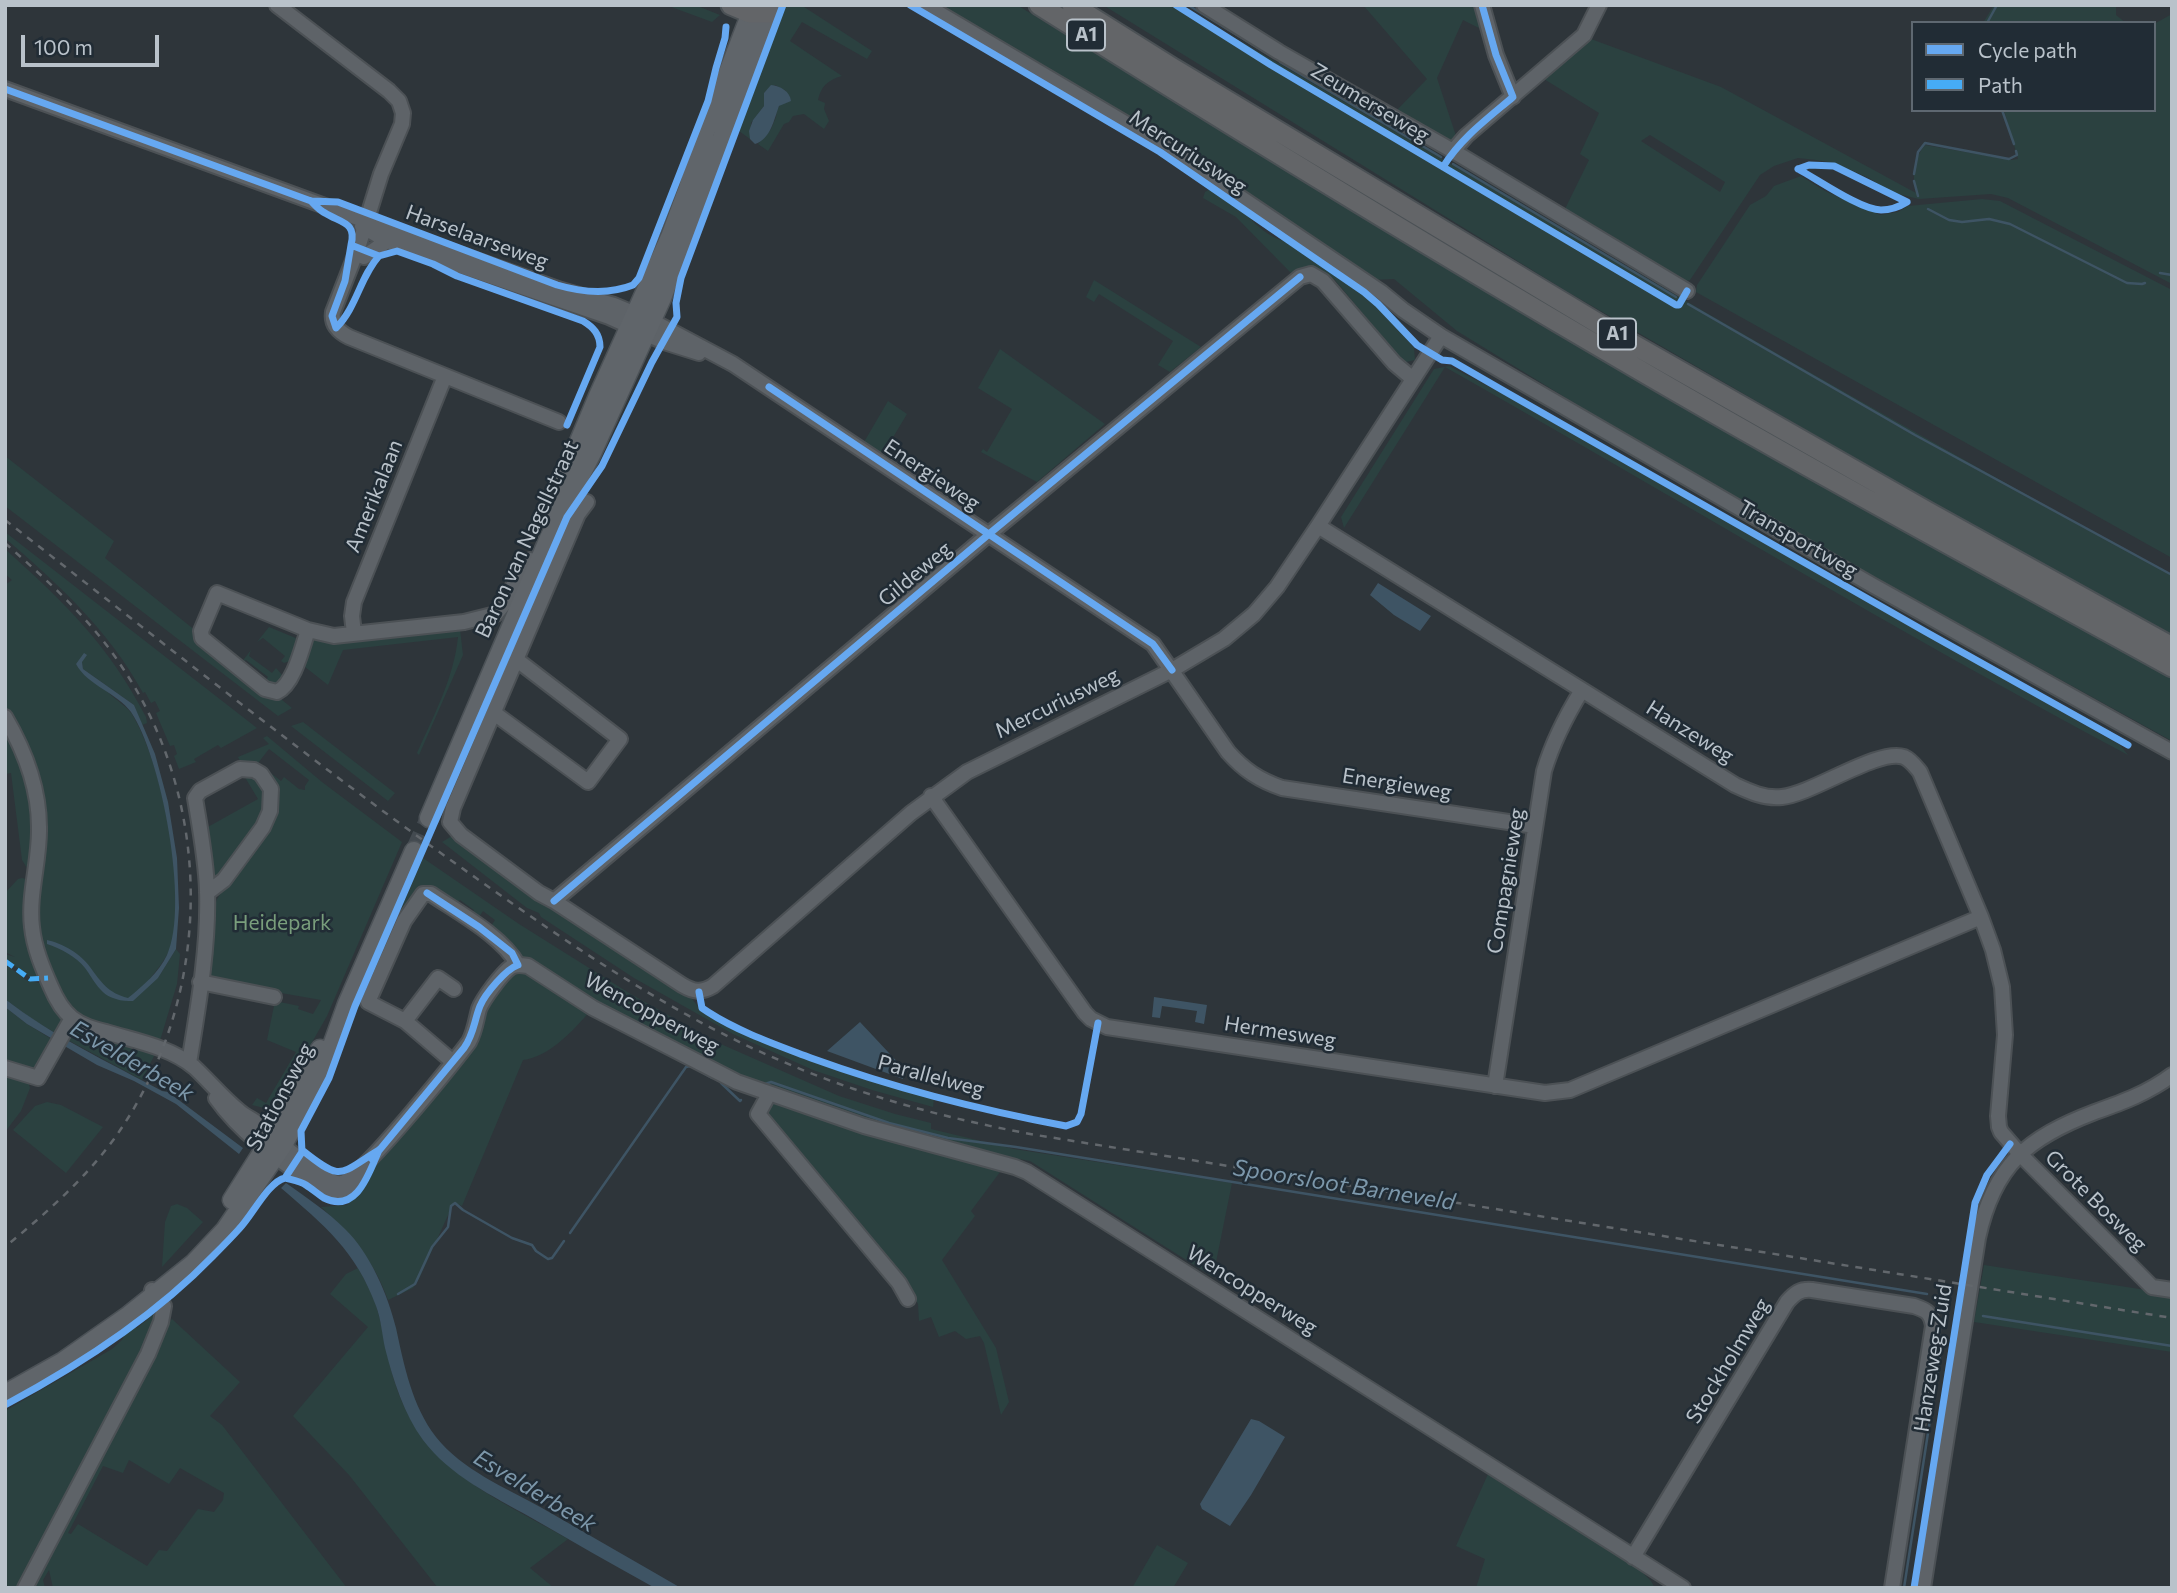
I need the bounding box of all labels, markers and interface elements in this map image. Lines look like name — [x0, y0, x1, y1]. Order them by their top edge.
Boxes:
road number: A1 — [1067, 20, 1105, 50]
scale bar — [24, 21, 163, 65]
legend — [1911, 21, 2156, 112]
text: 100 m — [34, 34, 93, 59]
text: Cycle path — [1978, 37, 2077, 62]
street label: Zeumerseweg — [1306, 58, 1434, 148]
text: Path — [1978, 72, 2023, 97]
street label: Mercuriusweg — [1125, 105, 1251, 199]
street label: Harselaarseweg — [402, 200, 552, 274]
road number: A1 — [1598, 318, 1636, 350]
street label: Energieweg — [879, 434, 985, 516]
street label: Amerikalaan — [340, 436, 408, 556]
street label: Baron van Nagellstraat — [470, 436, 584, 642]
street label: Transportweg — [1734, 495, 1862, 583]
street label: Gildeweg — [873, 536, 957, 612]
street label: Mercuriusweg — [991, 662, 1123, 744]
street label: Hanzeweg — [1641, 695, 1739, 769]
street label: Energieweg — [1340, 763, 1454, 805]
street label: Compagnieweg — [1482, 806, 1530, 956]
park label: Heidepark — [233, 910, 331, 936]
street label: Wencopperweg — [580, 967, 724, 1059]
street label: Hermesweg — [1222, 1011, 1338, 1053]
water label: Esvelderbeek — [65, 1015, 199, 1107]
street label: Stationsweg — [241, 1039, 319, 1155]
street label: Parallelweg — [875, 1050, 987, 1102]
street label: Grote Bosweg — [2040, 1145, 2152, 1257]
water label: Spoorsloot Barneveld — [1231, 1154, 1457, 1216]
street label: Wencopperweg — [1182, 1240, 1322, 1340]
street label: Hanzeweg-Zuid — [1909, 1282, 1957, 1434]
street label: Stockholmweg — [1681, 1294, 1775, 1428]
water label: Esvelderbeek — [469, 1444, 601, 1538]

